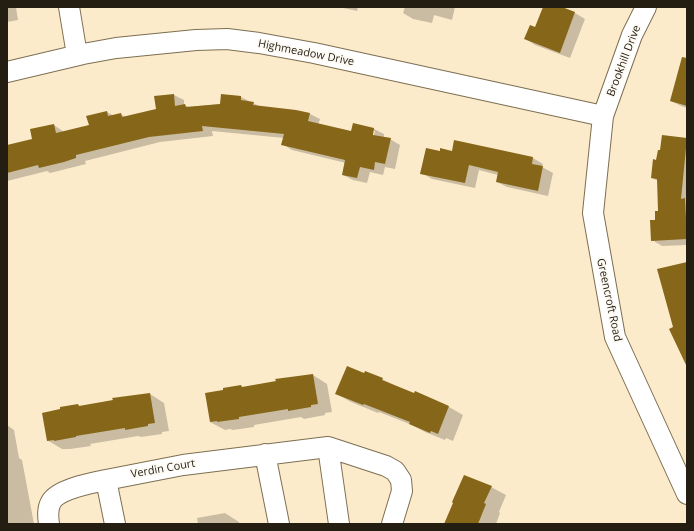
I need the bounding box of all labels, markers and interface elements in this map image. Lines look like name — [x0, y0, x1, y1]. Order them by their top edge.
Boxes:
street label: Brookhill Drive — [604, 23, 644, 99]
street label: Highmeadow Drive — [257, 37, 355, 69]
street label: Greencroft Road — [594, 257, 624, 343]
street label: Verdin Court — [130, 457, 196, 481]

